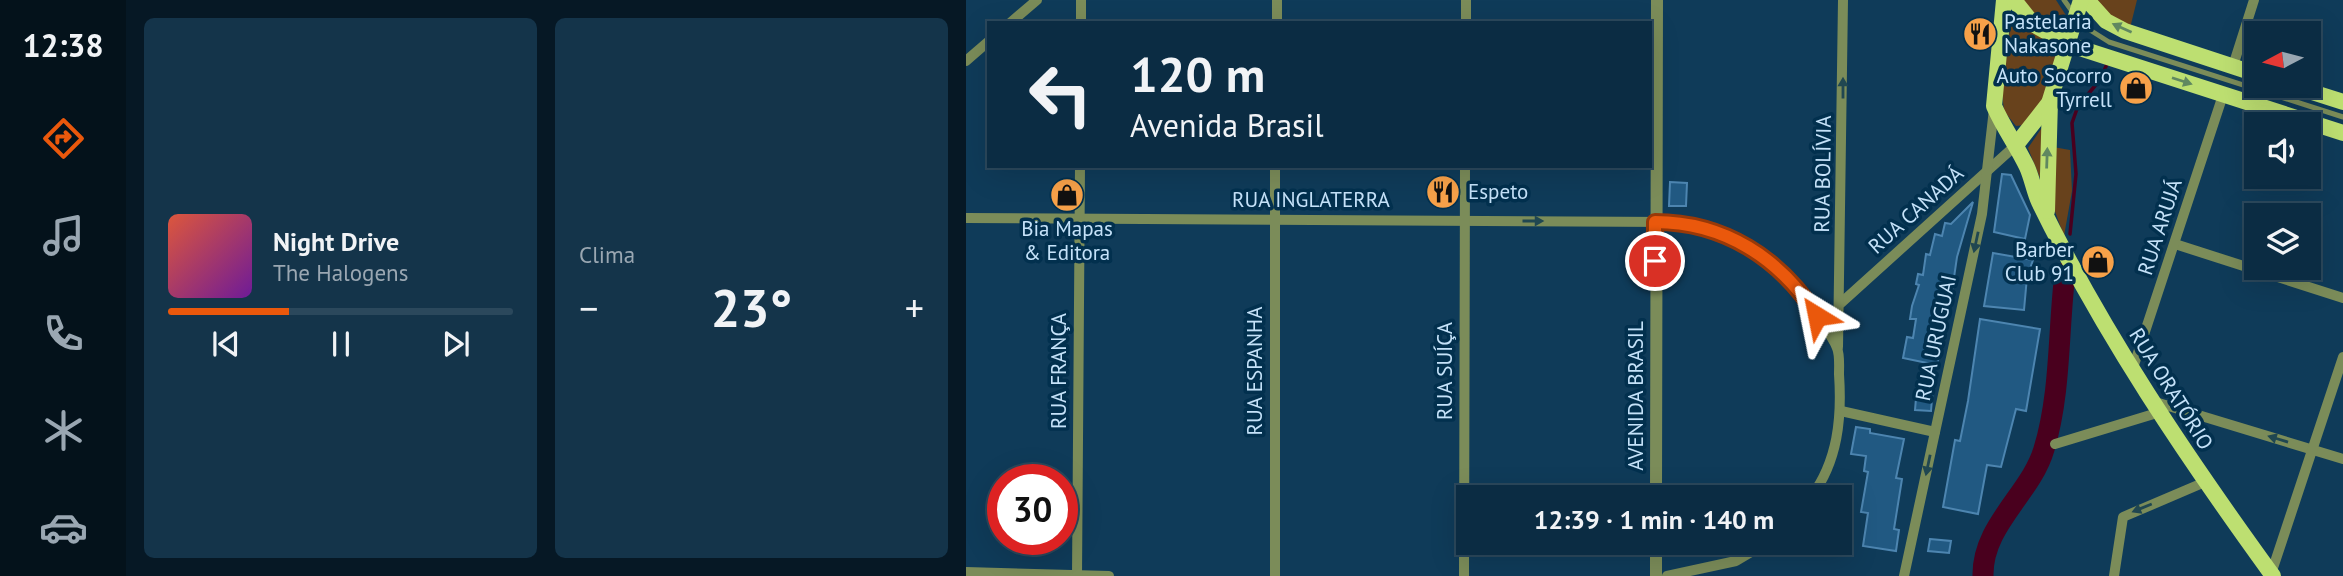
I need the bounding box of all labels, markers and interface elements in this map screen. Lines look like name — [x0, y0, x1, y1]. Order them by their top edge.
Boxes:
place label: Pastelaria Nakasone — [2004, 8, 2092, 59]
restaurant icon: Pastelaria Nakasone — [1961, 15, 1999, 53]
north arrow — [2244, 21, 2320, 98]
map controls — [2244, 21, 2321, 280]
one-way arrow — [2111, 22, 2132, 33]
text: 12:38 — [22, 24, 104, 66]
text: 120 m — [1130, 42, 1265, 106]
icon: left — [1015, 49, 1106, 140]
place label: Auto Socorro Tyrrell — [1996, 62, 2112, 113]
shop icon: Auto Socorro Tyrrell — [2117, 69, 2155, 107]
one-way arrow — [2171, 76, 2192, 87]
one-way arrow — [1837, 77, 1849, 99]
text: Avenida Brasil — [1130, 104, 1323, 146]
button: sound — [2244, 112, 2321, 189]
icon: directions — [39, 114, 88, 163]
street label: RUA BOLÍVIA — [1808, 114, 1837, 233]
one-way arrow — [2042, 147, 2053, 169]
street label: RUA CANADÁ — [1862, 159, 1969, 259]
restaurant icon: Espeto — [1424, 173, 1462, 211]
street label: RUA ARUJÁ — [2131, 175, 2188, 278]
shop icon: Bia Mapas & Editora — [1048, 176, 1086, 214]
place label: Espeto — [1468, 178, 1528, 205]
street label: RUA INGLATERRA — [1232, 186, 1391, 213]
button: layers — [2244, 203, 2321, 280]
icon: music — [39, 211, 88, 260]
place label: Bia Mapas & Editora — [1021, 215, 1113, 266]
one-way arrow — [1522, 215, 1544, 227]
text: Night Drive — [273, 225, 399, 258]
pin — [1625, 231, 1685, 291]
one-way arrow — [1970, 231, 1981, 253]
place label: Barber Club 91 — [2005, 236, 2074, 287]
text: Clima — [579, 240, 635, 269]
icon: arrive — [1636, 242, 1674, 280]
shop icon: Barber Club 91 — [2079, 243, 2117, 281]
text: The Halogens — [273, 258, 408, 287]
street label: RUA URUGUAI — [1909, 272, 1962, 403]
text: 23° — [711, 274, 792, 341]
position arrow — [1780, 279, 1854, 353]
text: − — [579, 283, 598, 332]
text: + — [905, 283, 924, 332]
street label: RUA ESPANHA — [1241, 306, 1268, 435]
icon: phone — [39, 309, 88, 358]
street label: RUA FRANÇA — [1045, 312, 1072, 429]
street label: RUA SUÍÇA — [1431, 321, 1458, 420]
street label: AVENIDA BRASIL — [1622, 321, 1649, 471]
street label: RUA ORATÓRIO — [2123, 323, 2220, 455]
icon: previous — [207, 325, 245, 363]
icon: pause — [322, 325, 360, 363]
icon: next — [437, 325, 475, 363]
icon: climate — [39, 406, 88, 455]
one-way arrow — [2267, 433, 2288, 443]
one-way arrow — [1923, 454, 1934, 476]
speed limit sign: 30 — [987, 464, 1078, 555]
one-way arrow — [2132, 502, 2152, 514]
icon: car — [39, 503, 88, 552]
text: 12:39 · 1 min · 140 m — [1534, 503, 1774, 536]

